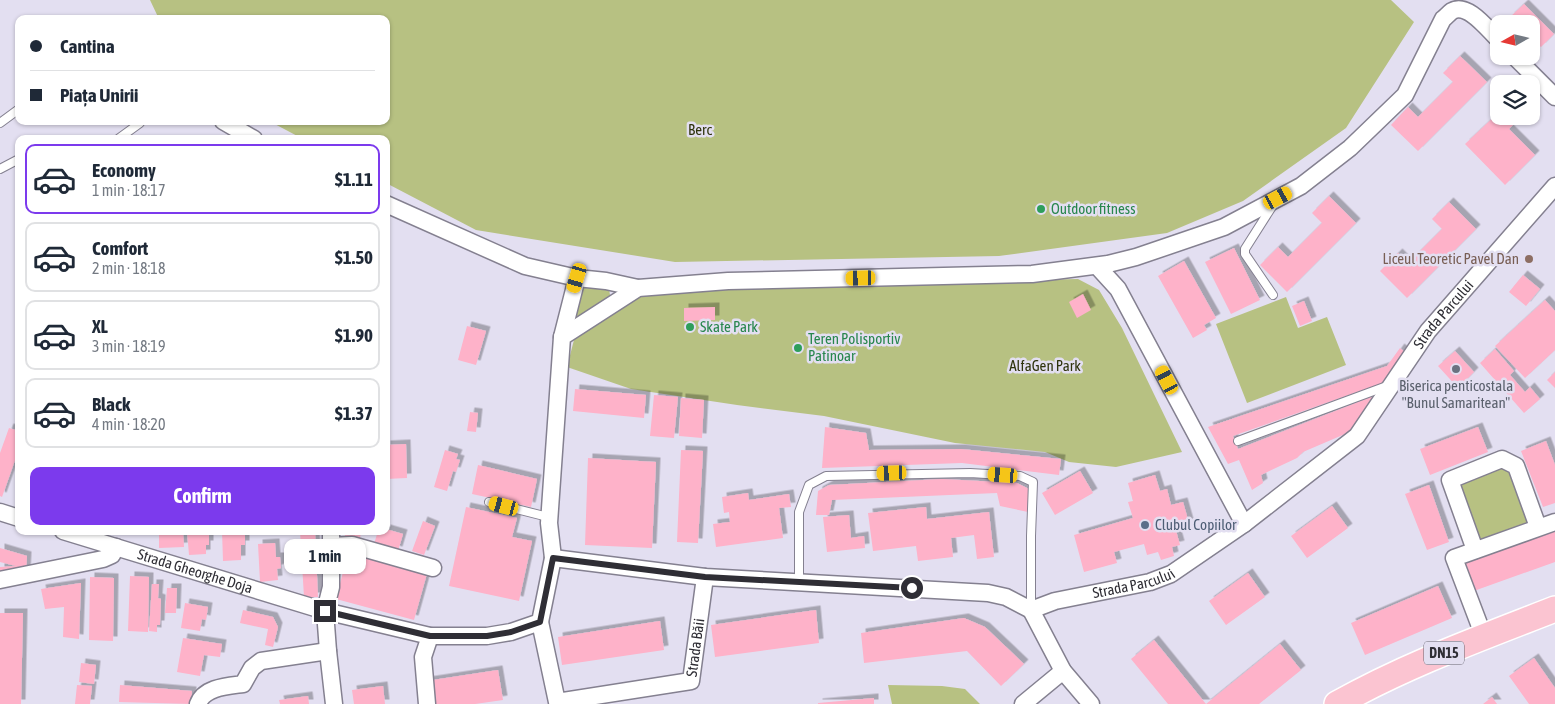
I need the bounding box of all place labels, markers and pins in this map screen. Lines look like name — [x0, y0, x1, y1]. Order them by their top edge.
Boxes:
place label: Outdoor fitness — [1051, 200, 1135, 217]
marker: Outdoor fitness — [1035, 203, 1047, 215]
place label: Liceul Teoretic Pavel Dan — [1382, 250, 1519, 267]
marker: Liceul Teoretic Pavel Dan — [1523, 253, 1535, 265]
place label: Skate Park — [700, 318, 758, 335]
marker: Skate Park — [684, 321, 696, 333]
place label: Teren Polisportiv Patinoar — [808, 330, 900, 364]
marker: Teren Polisportiv Patinoar — [792, 342, 804, 354]
marker: Biserica penticostala "Bunul Samaritean" — [1450, 363, 1462, 375]
place label: Biserica penticostala "Bunul Samaritean" — [1399, 377, 1513, 411]
place label: Clubul Copiilor — [1155, 516, 1237, 533]
marker: Clubul Copiilor — [1139, 519, 1151, 531]

